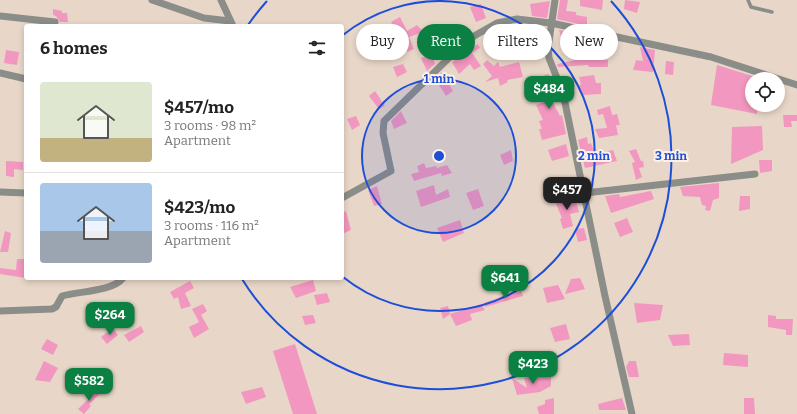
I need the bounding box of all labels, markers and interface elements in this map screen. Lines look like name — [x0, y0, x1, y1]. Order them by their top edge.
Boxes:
chip: Buy — [356, 24, 409, 60]
chip: Rent — [417, 24, 475, 60]
chip: Filters — [483, 24, 552, 60]
chip: New — [560, 24, 618, 60]
icon: filters — [306, 37, 328, 59]
text: 6 homes — [40, 38, 108, 59]
text: 1 min — [424, 72, 454, 86]
map controls — [745, 72, 785, 112]
button: locate — [745, 72, 785, 112]
pin: $484 — [525, 76, 573, 110]
text: $484 — [533, 81, 565, 96]
text: $457/mo — [164, 97, 234, 118]
icon: home — [72, 98, 120, 146]
text: 3 rooms · 98 m² — [164, 118, 256, 133]
text: Apartment — [164, 133, 231, 148]
centre of rings — [432, 149, 446, 163]
text: 2 min — [578, 149, 610, 163]
text: 3 min — [655, 149, 687, 163]
pin: $457 — [543, 177, 591, 211]
text: $457 — [552, 182, 582, 197]
text: $423/mo — [164, 197, 235, 218]
icon: home — [72, 199, 120, 247]
text: 3 rooms · 116 m² — [164, 218, 259, 233]
text: Apartment — [164, 233, 231, 248]
pin: $641 — [481, 265, 529, 299]
text: $641 — [490, 270, 520, 285]
pin: $264 — [86, 302, 134, 336]
text: $264 — [95, 307, 125, 322]
pin: $423 — [509, 351, 557, 385]
text: $423 — [518, 356, 548, 371]
pin: $582 — [65, 368, 113, 402]
text: $582 — [74, 373, 104, 388]

